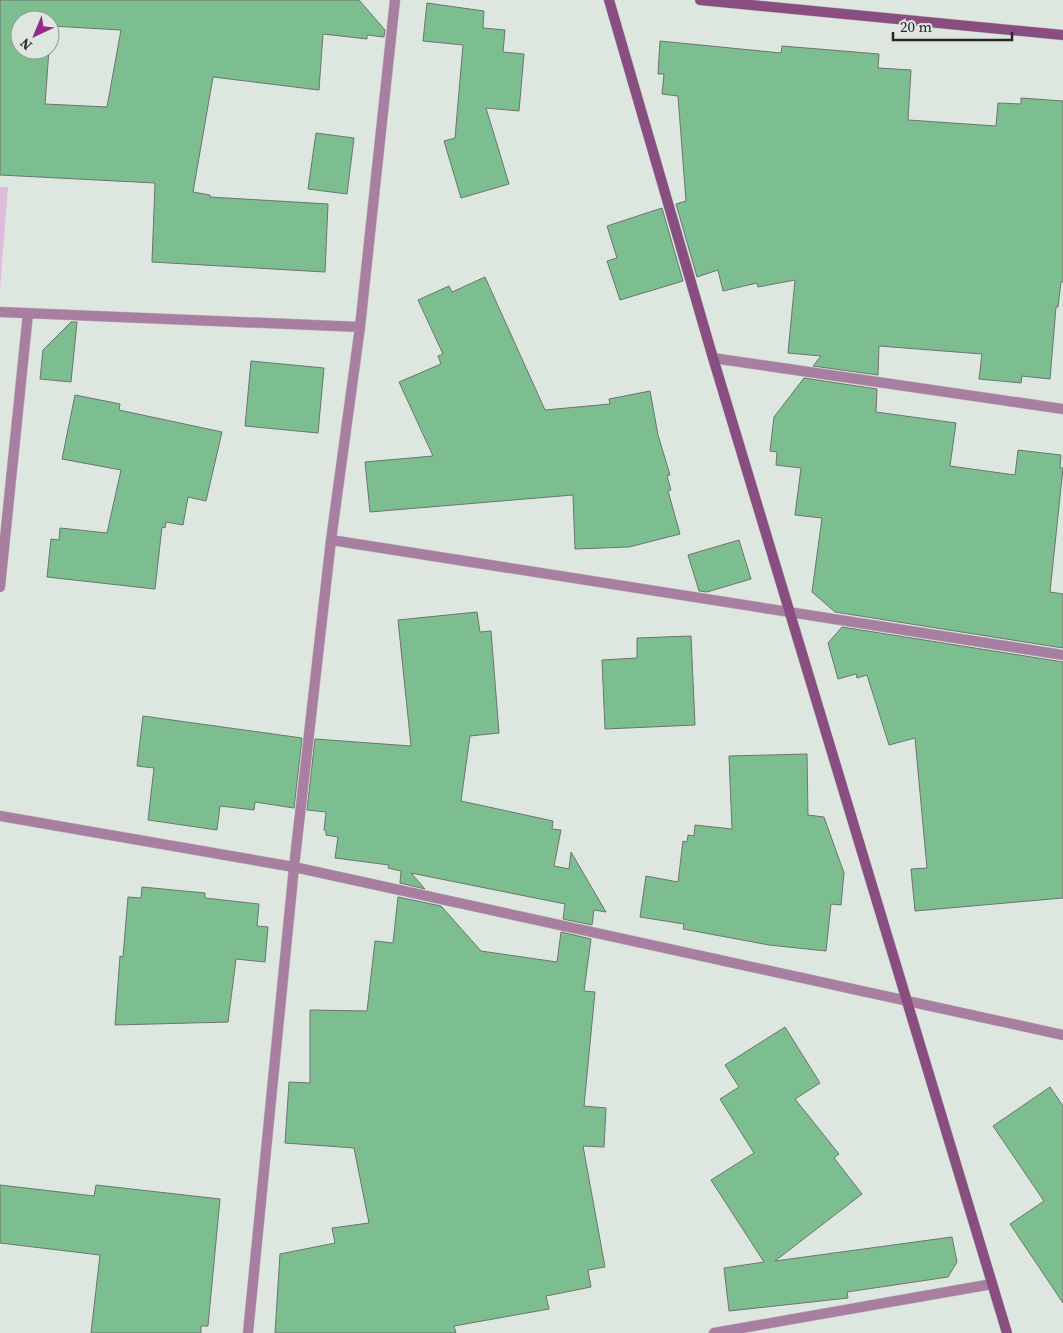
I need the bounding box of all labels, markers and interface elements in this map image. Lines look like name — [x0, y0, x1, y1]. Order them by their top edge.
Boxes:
north arrow — [10, 10, 60, 60]
scale bar — [893, 10, 1012, 42]
text: 20 m — [900, 16, 932, 37]
text: N — [15, 34, 37, 55]

